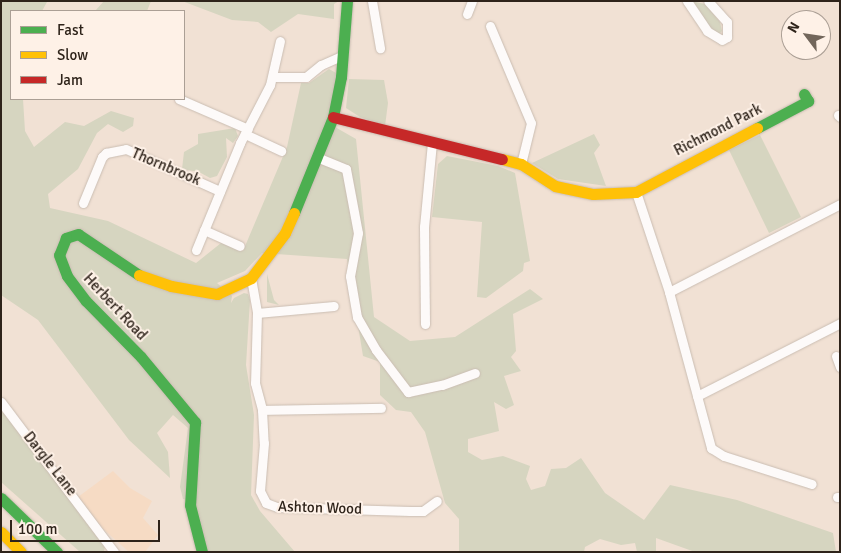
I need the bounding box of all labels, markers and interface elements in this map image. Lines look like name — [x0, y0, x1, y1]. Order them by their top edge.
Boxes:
legend — [10, 10, 185, 100]
north arrow — [781, 10, 831, 60]
text: N — [784, 19, 803, 36]
text: Fast — [57, 21, 84, 39]
text: Slow — [57, 46, 88, 64]
text: Jam — [57, 71, 83, 89]
street label: Richmond Park — [671, 100, 765, 160]
street label: Thornbrook — [129, 144, 203, 190]
street label: Herbert Road — [79, 270, 151, 344]
street label: Dargle Lane — [19, 428, 81, 500]
street label: Ashton Wood — [278, 498, 362, 518]
scale bar — [12, 510, 162, 542]
text: 100 m — [18, 520, 58, 538]

